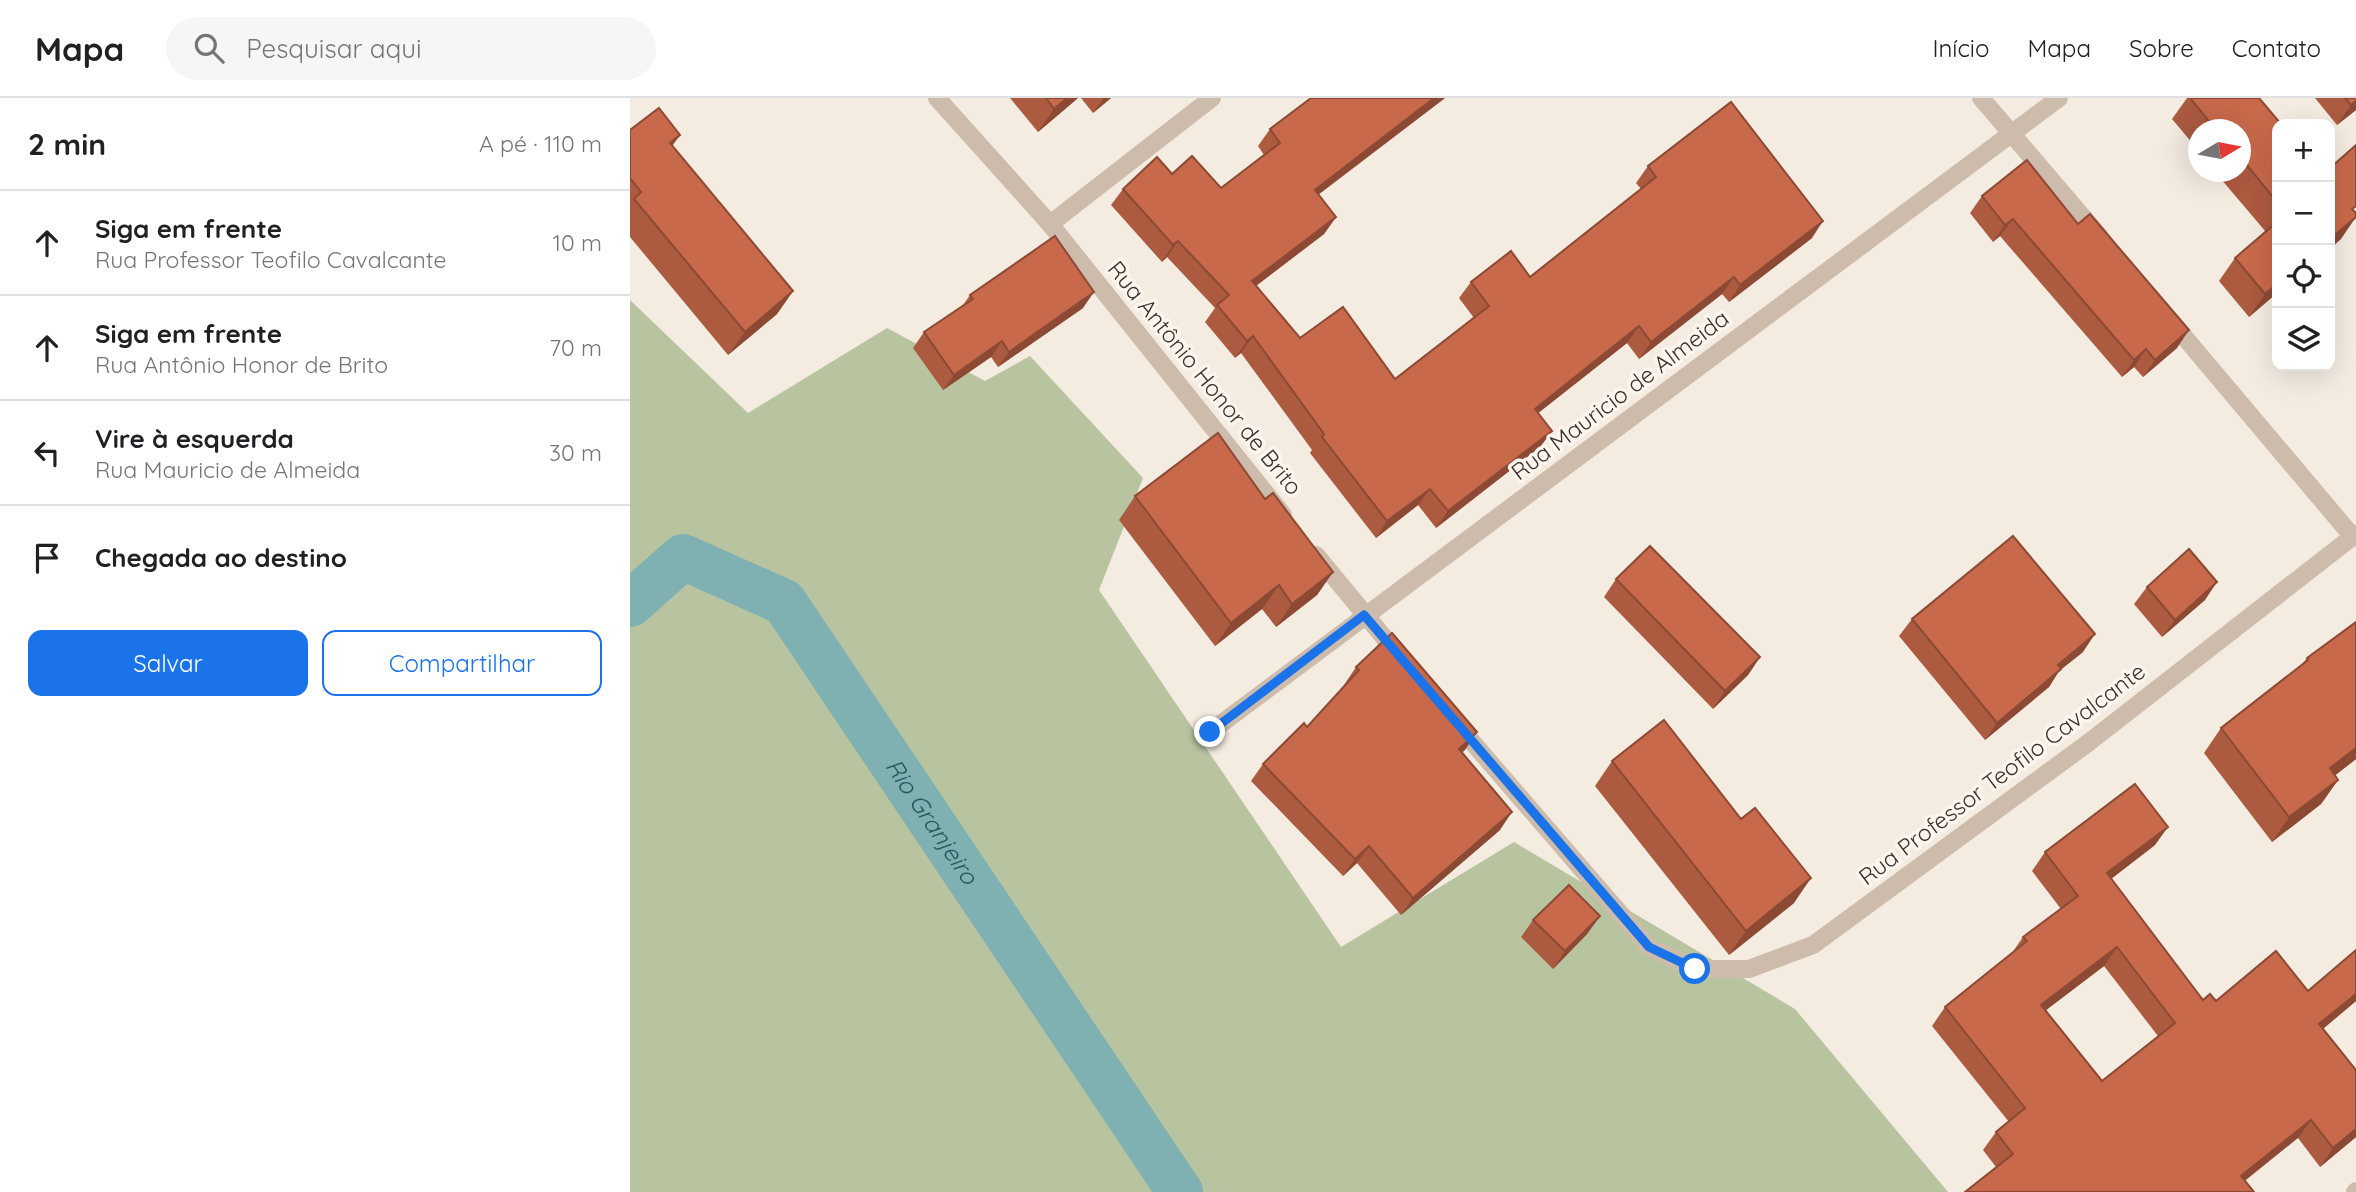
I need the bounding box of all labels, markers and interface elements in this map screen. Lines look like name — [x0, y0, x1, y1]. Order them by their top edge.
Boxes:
search box — [166, 17, 656, 80]
text: Mapa — [35, 28, 124, 69]
icon: search — [190, 29, 228, 67]
text: Pesquisar aqui — [246, 32, 422, 65]
text: Início — [1932, 33, 1989, 63]
text: Mapa — [2027, 33, 2091, 63]
text: Sobre — [2129, 33, 2194, 63]
text: Contato — [2232, 33, 2321, 63]
north arrow — [2188, 119, 2251, 182]
map controls — [2272, 119, 2335, 371]
button: + — [2272, 119, 2335, 182]
text: 2 min — [28, 125, 106, 163]
text: A pé · 110 m — [479, 129, 602, 158]
button: − — [2272, 182, 2335, 245]
text: Siga em frente — [95, 212, 282, 245]
icon: ahead — [28, 224, 66, 262]
text: 10 m — [553, 228, 602, 257]
text: Rua Professor Teofilo Cavalcante — [95, 245, 447, 274]
button: locate — [2272, 245, 2335, 308]
street label: Rua Antônio Honor de Brito — [1102, 255, 1309, 501]
street label: Rua Mauricio de Almeida — [1505, 303, 1734, 486]
button: layers — [2272, 308, 2335, 371]
text: Siga em frente — [95, 317, 282, 350]
icon: ahead — [28, 329, 66, 367]
text: 70 m — [549, 333, 602, 362]
text: Rua Antônio Honor de Brito — [95, 350, 388, 379]
text: Vire à esquerda — [95, 422, 294, 455]
icon: left — [28, 434, 66, 472]
text: 30 m — [549, 438, 602, 467]
text: Rua Mauricio de Almeida — [95, 455, 360, 484]
icon: arrive — [28, 539, 66, 577]
text: Chegada ao destino — [95, 541, 347, 574]
button: Salvar — [28, 630, 308, 696]
button: Compartilhar — [322, 630, 602, 696]
street label: Rua Professor Teofilo Cavalcante — [1853, 656, 2151, 891]
route end — [1194, 716, 1225, 747]
water label: Rio Granjeiro — [879, 753, 986, 891]
route start — [1679, 953, 1710, 984]

